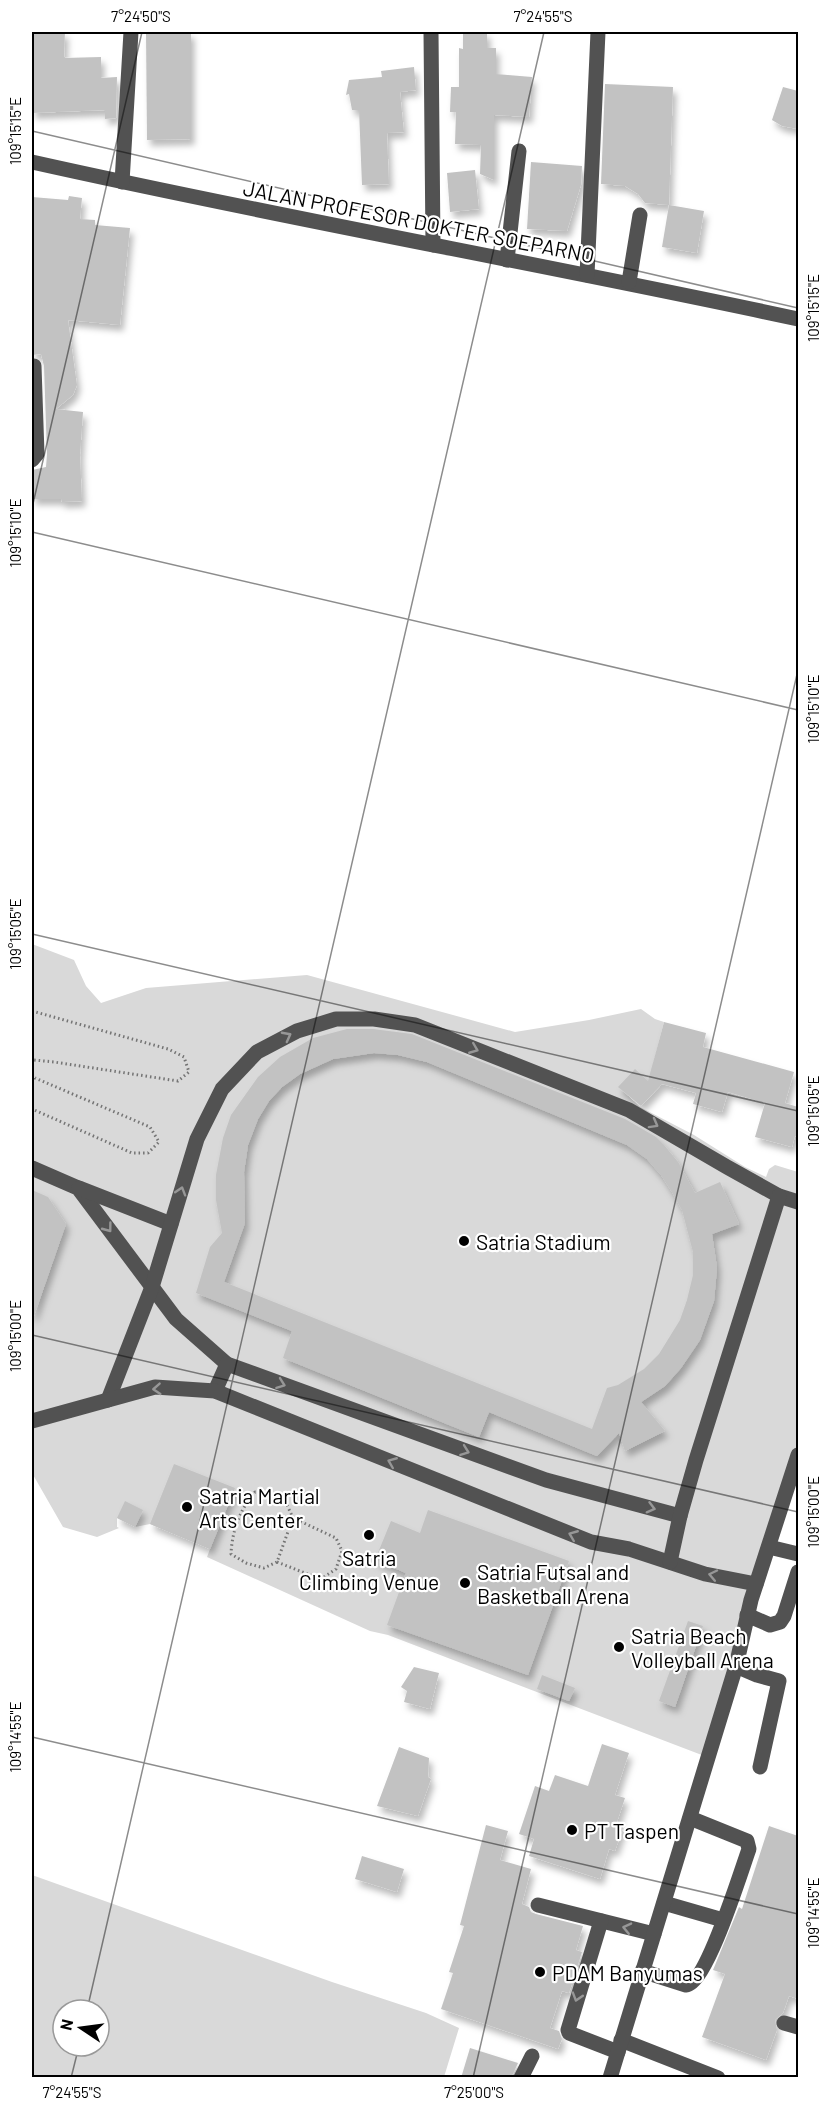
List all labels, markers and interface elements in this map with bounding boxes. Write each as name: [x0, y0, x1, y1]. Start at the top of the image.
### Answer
text: 7°24'50"S: [111, 7, 171, 25]
text: 7°24'55"S: [514, 7, 573, 25]
text: 109°15'15"E: [6, 97, 24, 165]
street label: JALAN PROFESOR DOKTER SOEPARNO: [241, 175, 597, 267]
text: 109°15'15"E: [804, 274, 822, 342]
text: 109°15'10"E: [6, 499, 24, 567]
text: 109°15'10"E: [804, 675, 822, 743]
text: 109°15'05"E: [6, 898, 24, 970]
one-way arrow: [281, 1032, 292, 1043]
one-way arrow: [468, 1042, 479, 1054]
text: 109°15'05"E: [804, 1075, 822, 1147]
one-way arrow: [648, 1117, 658, 1128]
one-way arrow: [174, 1186, 186, 1197]
one-way arrow: [100, 1221, 111, 1232]
place label: Satria Stadium: [476, 1229, 611, 1254]
marker: Satria Stadium: [457, 1234, 471, 1248]
text: 109°15'00"E: [6, 1300, 24, 1372]
one-way arrow: [276, 1377, 286, 1390]
one-way arrow: [152, 1382, 161, 1395]
one-way arrow: [459, 1443, 470, 1456]
one-way arrow: [388, 1456, 398, 1469]
text: 109°15'00"E: [804, 1476, 822, 1548]
place label: Satria Martial Arts Center: [199, 1483, 320, 1532]
marker: Satria Martial Arts Center: [180, 1500, 194, 1514]
one-way arrow: [645, 1501, 656, 1513]
marker: Satria Climbing Venue: [362, 1528, 376, 1542]
one-way arrow: [568, 1530, 579, 1542]
place label: Satria Climbing Venue: [299, 1545, 439, 1594]
place label: Satria Futsal and Basketball Arena: [477, 1559, 629, 1608]
one-way arrow: [708, 1570, 718, 1583]
marker: Satria Futsal and Basketball Arena: [458, 1576, 472, 1590]
place label: Satria Beach Volleyball Arena: [631, 1623, 774, 1672]
marker: Satria Beach Volleyball Arena: [612, 1640, 626, 1654]
text: 109°14'55"E: [6, 1702, 24, 1772]
place label: PT Taspen: [584, 1818, 679, 1843]
marker: PT Taspen: [565, 1823, 579, 1837]
text: 109°14'55"E: [804, 1878, 822, 1948]
one-way arrow: [623, 1922, 633, 1935]
place label: PDAM Banyumas: [552, 1960, 703, 1985]
marker: PDAM Banyumas: [533, 1965, 547, 1979]
one-way arrow: [572, 1991, 584, 2002]
north arrow: [51, 1998, 111, 2058]
text: N: [55, 2017, 76, 2032]
text: 7°24'55"S: [43, 2083, 102, 2101]
text: 7°25'00"S: [444, 2083, 504, 2101]

